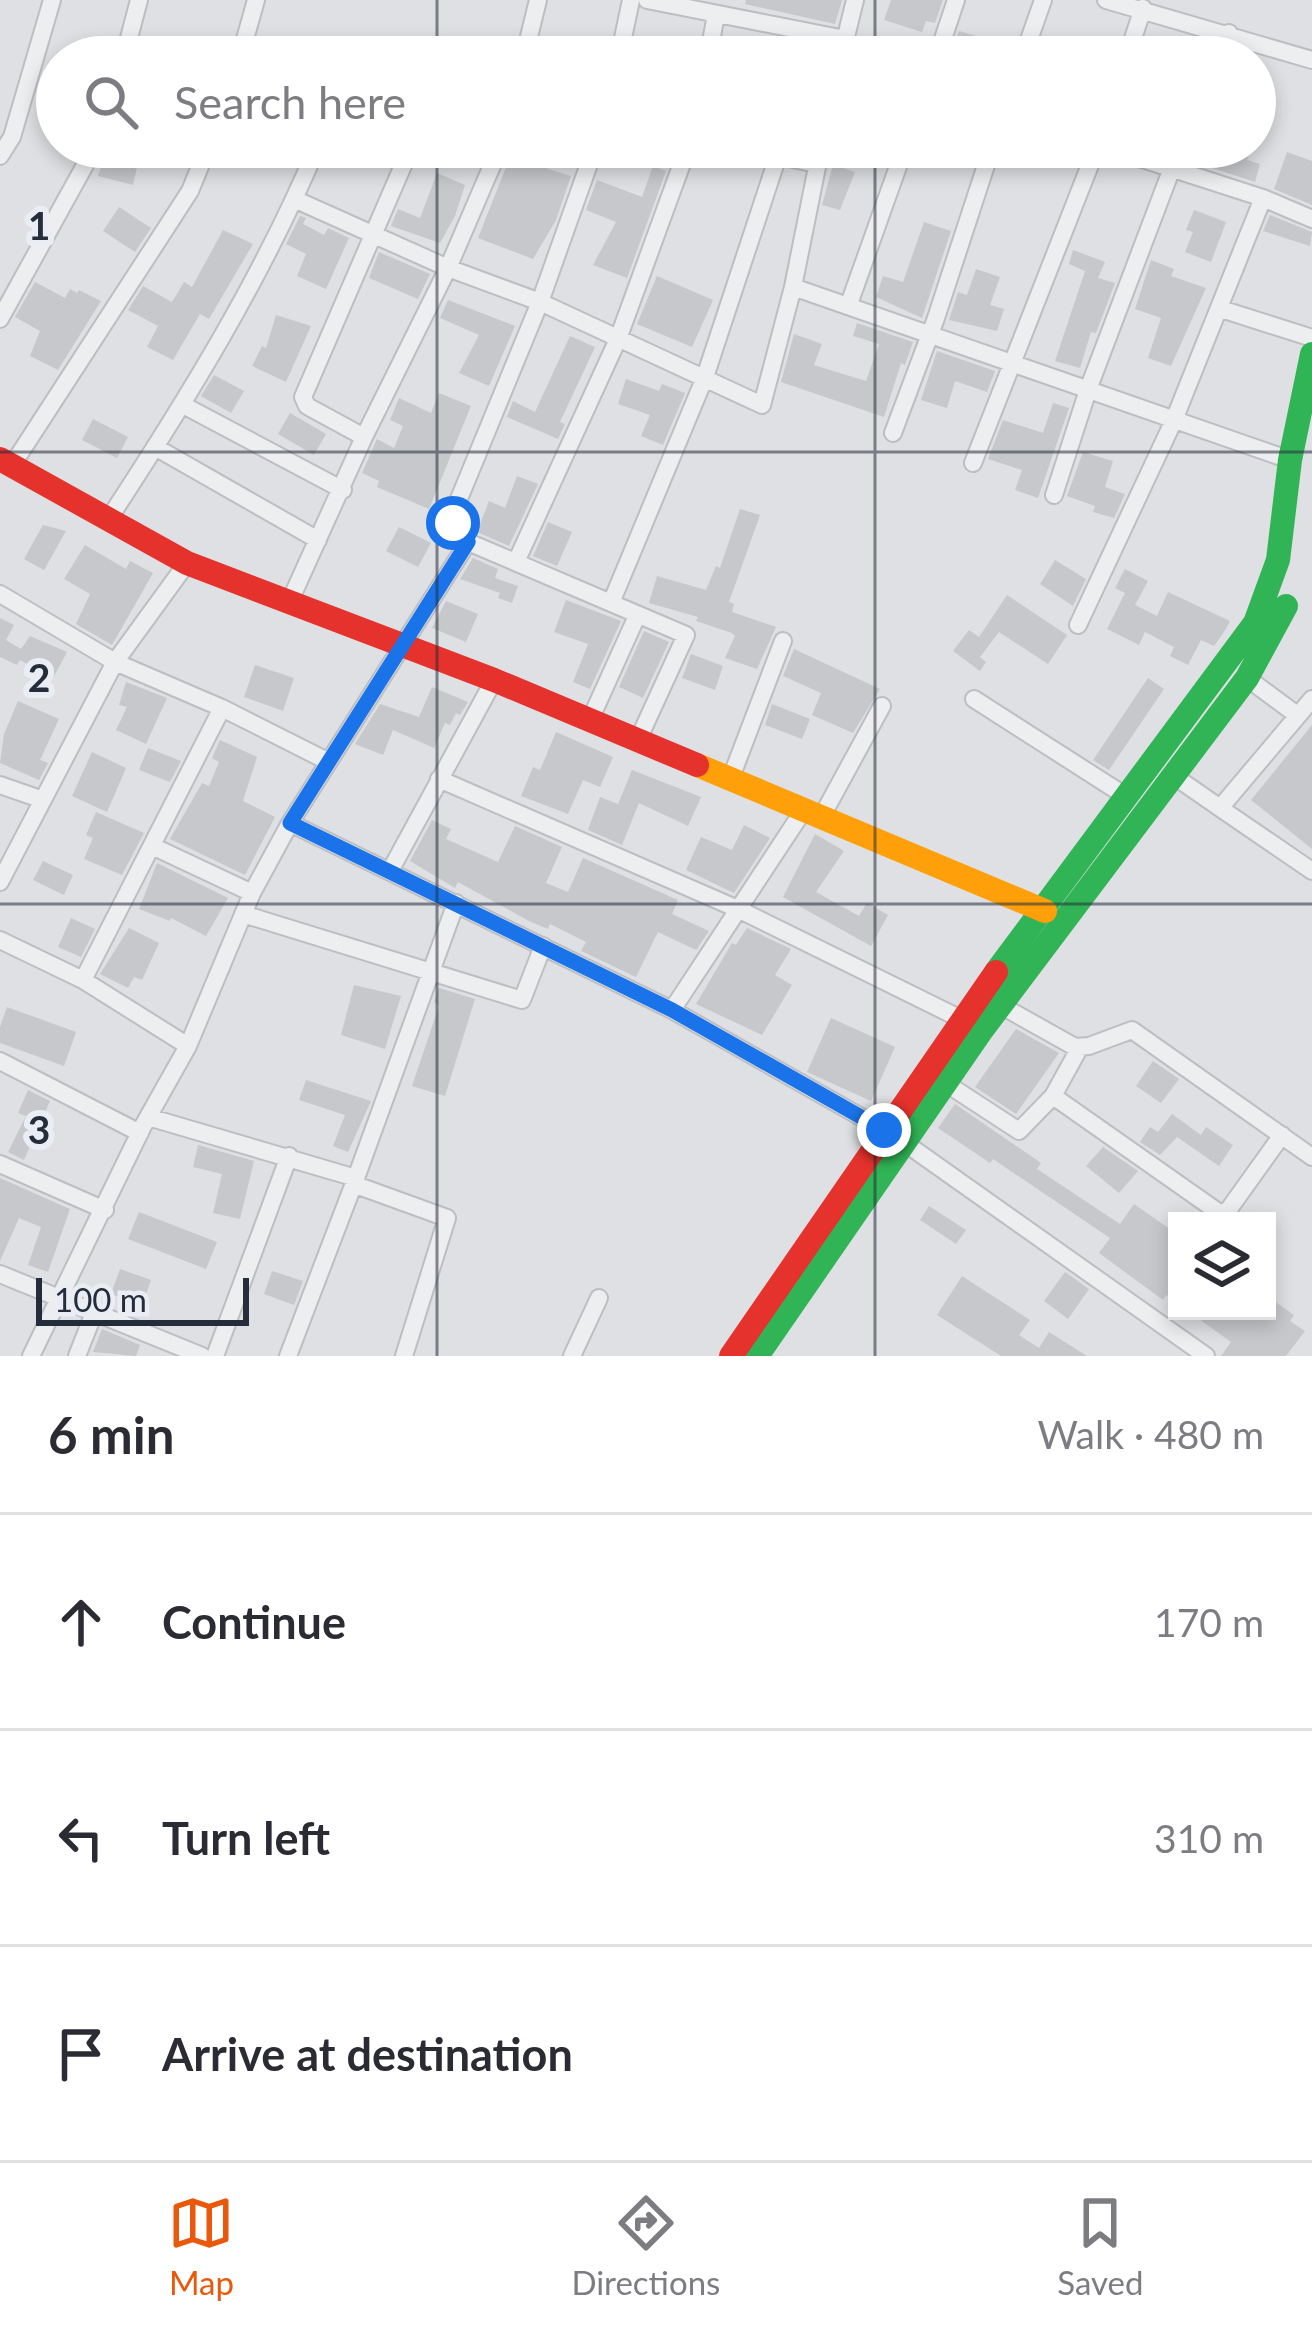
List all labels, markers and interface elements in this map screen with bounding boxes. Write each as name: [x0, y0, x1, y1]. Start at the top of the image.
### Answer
search box: [36, 36, 1276, 168]
icon: search: [78, 69, 144, 135]
text: Search here: [174, 75, 406, 129]
text: 1: [28, 202, 50, 248]
route start: [426, 496, 480, 550]
text: 2: [28, 654, 50, 700]
route end: [857, 1103, 911, 1157]
text: 3: [28, 1106, 50, 1152]
map controls: [1168, 1212, 1276, 1320]
button: layers: [1168, 1212, 1276, 1320]
scale bar: [36, 1272, 249, 1325]
text: 100 m: [54, 1279, 147, 1319]
text: 6 min: [48, 1404, 174, 1465]
text: Walk · 480 m: [1037, 1411, 1264, 1457]
icon: ahead: [48, 1589, 114, 1655]
text: Continue: [162, 1595, 346, 1649]
text: 170 m: [1154, 1599, 1264, 1645]
icon: left: [48, 1805, 114, 1871]
text: Turn left: [162, 1811, 330, 1865]
text: 310 m: [1154, 1815, 1264, 1861]
icon: arrive: [48, 2021, 114, 2087]
text: Arrive at destination: [162, 2027, 573, 2081]
tab: Map: [168, 2190, 234, 2302]
tab: Directions: [571, 2190, 720, 2302]
tab: Saved: [1057, 2190, 1144, 2302]

